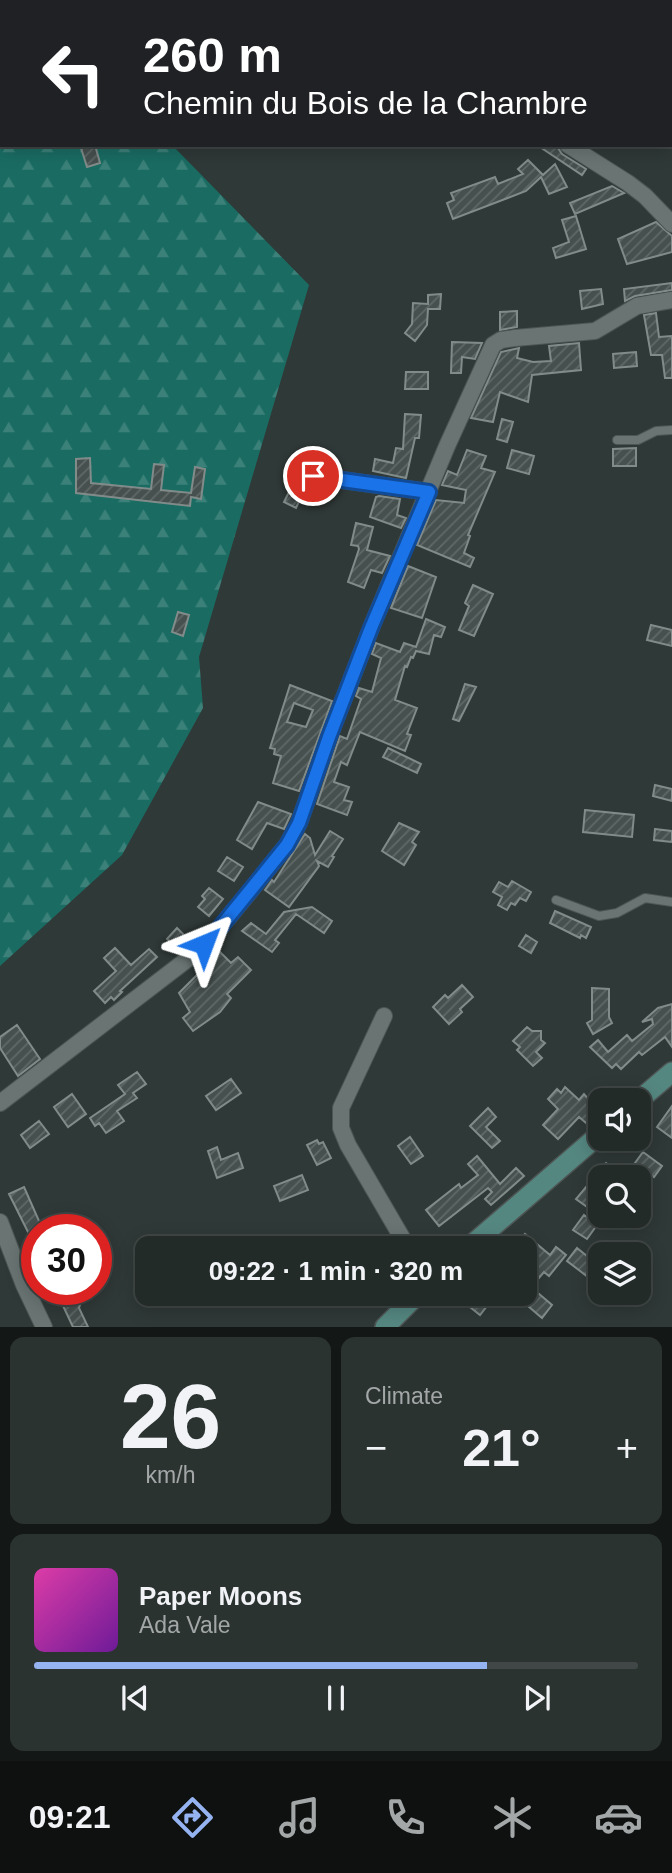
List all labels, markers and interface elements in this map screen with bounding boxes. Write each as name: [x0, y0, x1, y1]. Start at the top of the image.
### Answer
icon: left: [28, 28, 119, 119]
text: 260 m: [143, 28, 282, 82]
text: Chemin du Bois de la Chambre: [143, 85, 588, 121]
pin: [283, 446, 343, 506]
icon: arrive: [294, 457, 332, 495]
position arrow: [167, 907, 241, 981]
map controls: [588, 1088, 651, 1305]
button: sound: [588, 1088, 651, 1151]
button: search: [588, 1165, 651, 1228]
speed limit sign: 30: [21, 1214, 112, 1305]
button: layers: [588, 1242, 651, 1305]
text: 09:22 · 1 min · 320 m: [209, 1256, 463, 1286]
text: 26: [120, 1366, 221, 1467]
text: Climate: [365, 1383, 443, 1409]
text: 21°: [462, 1419, 541, 1477]
text: −: [365, 1427, 387, 1469]
text: +: [616, 1427, 638, 1469]
text: km/h: [146, 1462, 195, 1488]
text: Paper Moons: [139, 1581, 302, 1611]
text: Ada Vale: [139, 1612, 231, 1638]
icon: previous: [116, 1679, 154, 1717]
icon: pause: [317, 1679, 355, 1717]
icon: next: [518, 1679, 556, 1717]
icon: directions: [168, 1793, 217, 1842]
icon: music: [275, 1793, 324, 1842]
icon: phone: [381, 1793, 430, 1842]
icon: climate: [488, 1793, 537, 1842]
icon: car: [594, 1793, 643, 1842]
text: 09:21: [29, 1799, 111, 1835]

